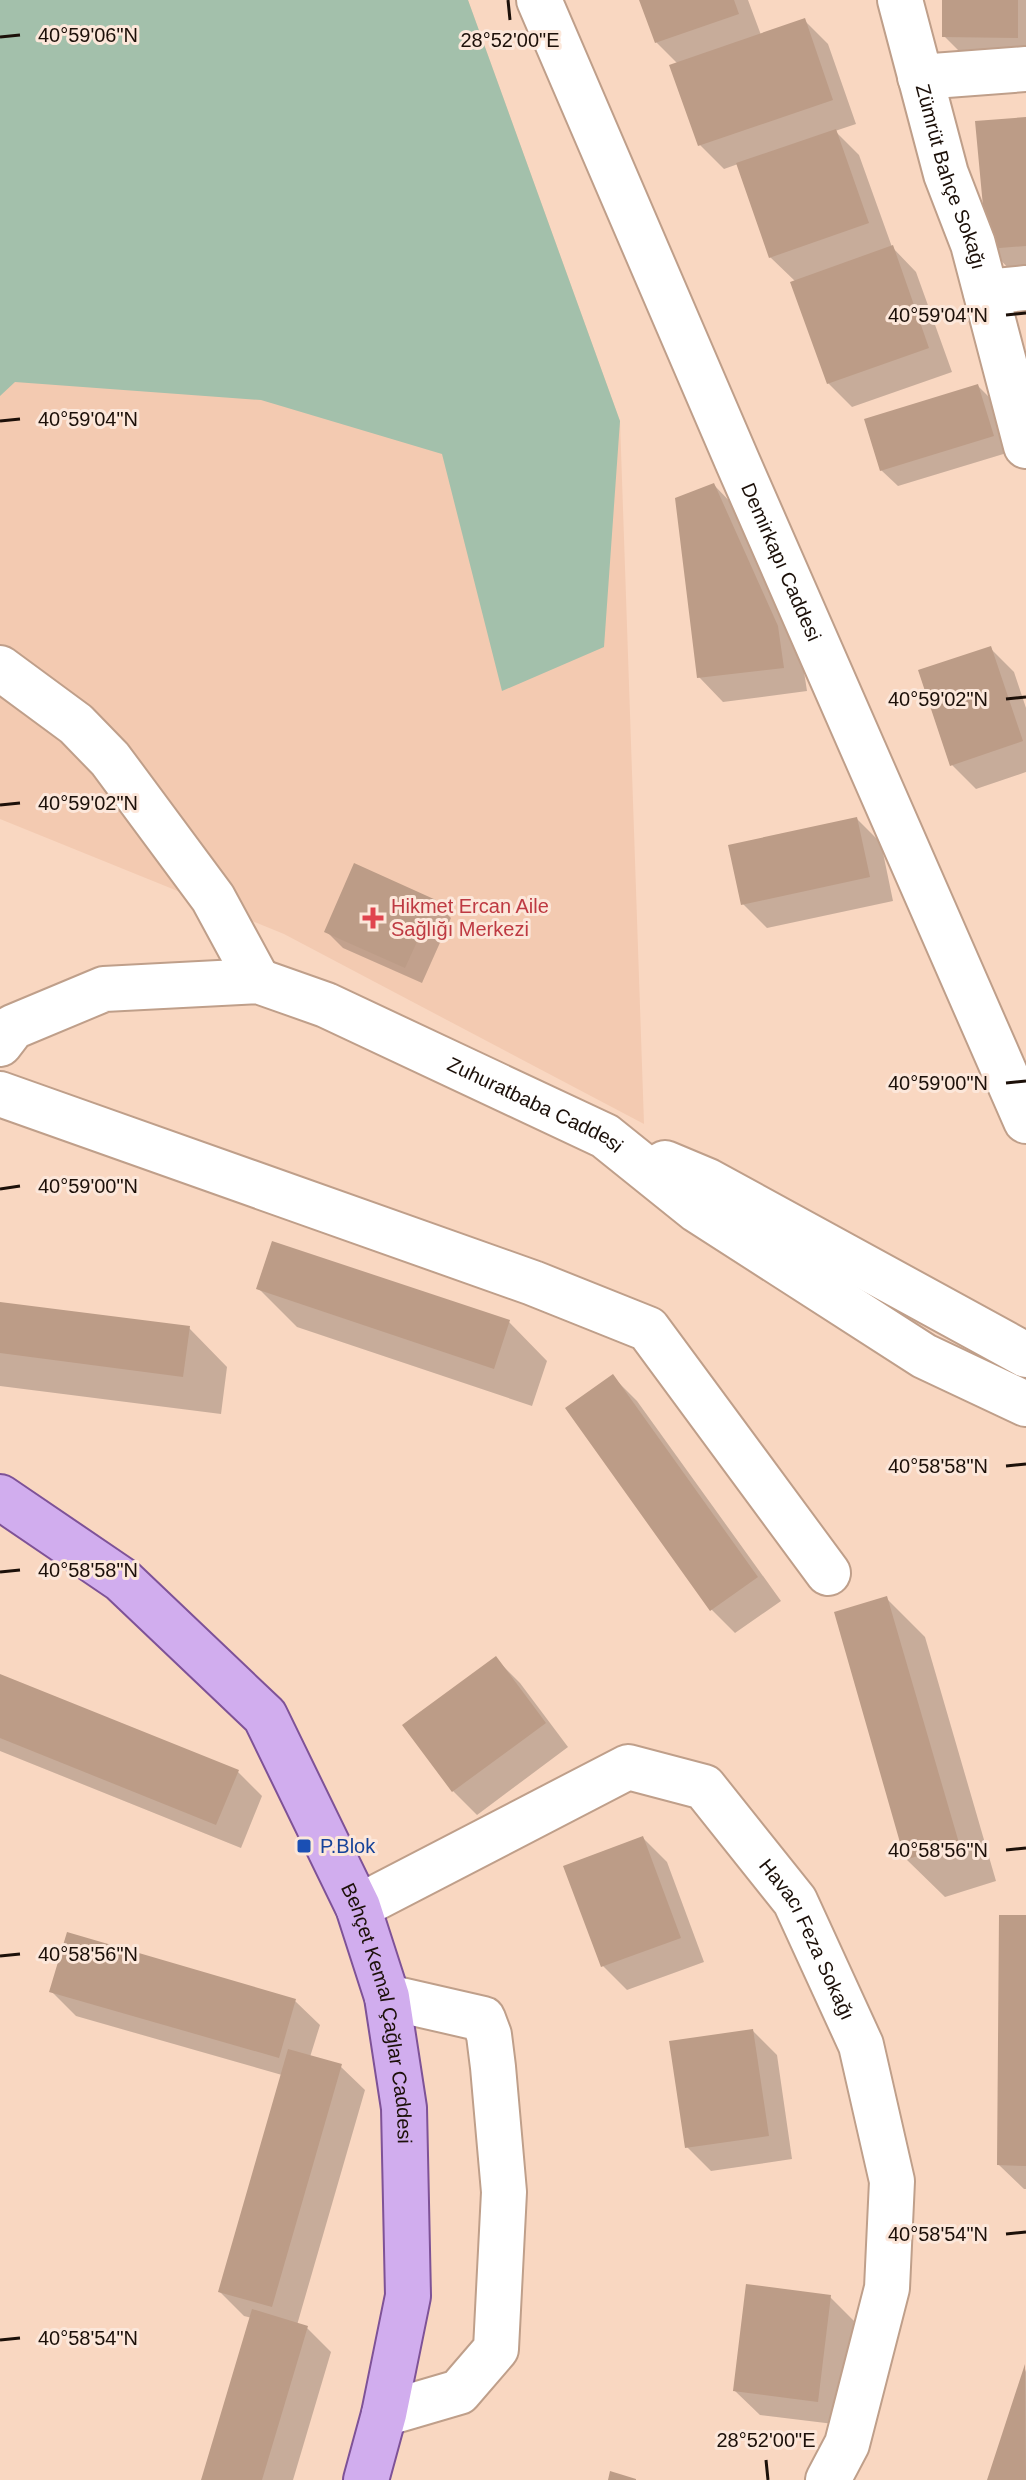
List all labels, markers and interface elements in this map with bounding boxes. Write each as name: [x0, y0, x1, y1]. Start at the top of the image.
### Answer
text: 40°59'06"N: [38, 24, 138, 46]
text: 28°52'00"E: [461, 29, 560, 51]
street label: Zümrüt Bahçe Sokağı: [912, 82, 990, 272]
text: 40°59'04"N: [888, 304, 988, 326]
text: 40°59'04"N: [38, 408, 138, 430]
street label: Demirkapı Caddesi: [737, 480, 826, 644]
text: 40°59'02"N: [888, 688, 988, 710]
text: 40°59'02"N: [38, 792, 138, 814]
place label: Hikmet Ercan Aile Sağlığı Merkezi: [391, 895, 549, 940]
marker: Hikmet Ercan Aile Sağlığı Merkezi: [362, 907, 384, 929]
street label: Zuhuratbaba Caddesi: [444, 1053, 627, 1157]
text: 40°59'00"N: [888, 1072, 988, 1094]
text: 40°59'00"N: [38, 1175, 138, 1197]
text: 40°58'58"N: [888, 1455, 988, 1477]
text: 40°58'58"N: [38, 1559, 138, 1581]
place label: P.Blok: [320, 1835, 376, 1857]
marker: P.Blok: [295, 1837, 313, 1855]
text: 40°58'56"N: [888, 1839, 988, 1861]
street label: Havacı Feza Sokağı: [755, 1855, 859, 2023]
street label: Behçet Kemal Çağlar Caddesi: [337, 1879, 416, 2144]
text: 40°58'56"N: [38, 1943, 138, 1965]
text: 40°58'54"N: [888, 2223, 988, 2245]
text: 40°58'54"N: [38, 2327, 138, 2349]
text: 28°52'00"E: [717, 2429, 816, 2451]

